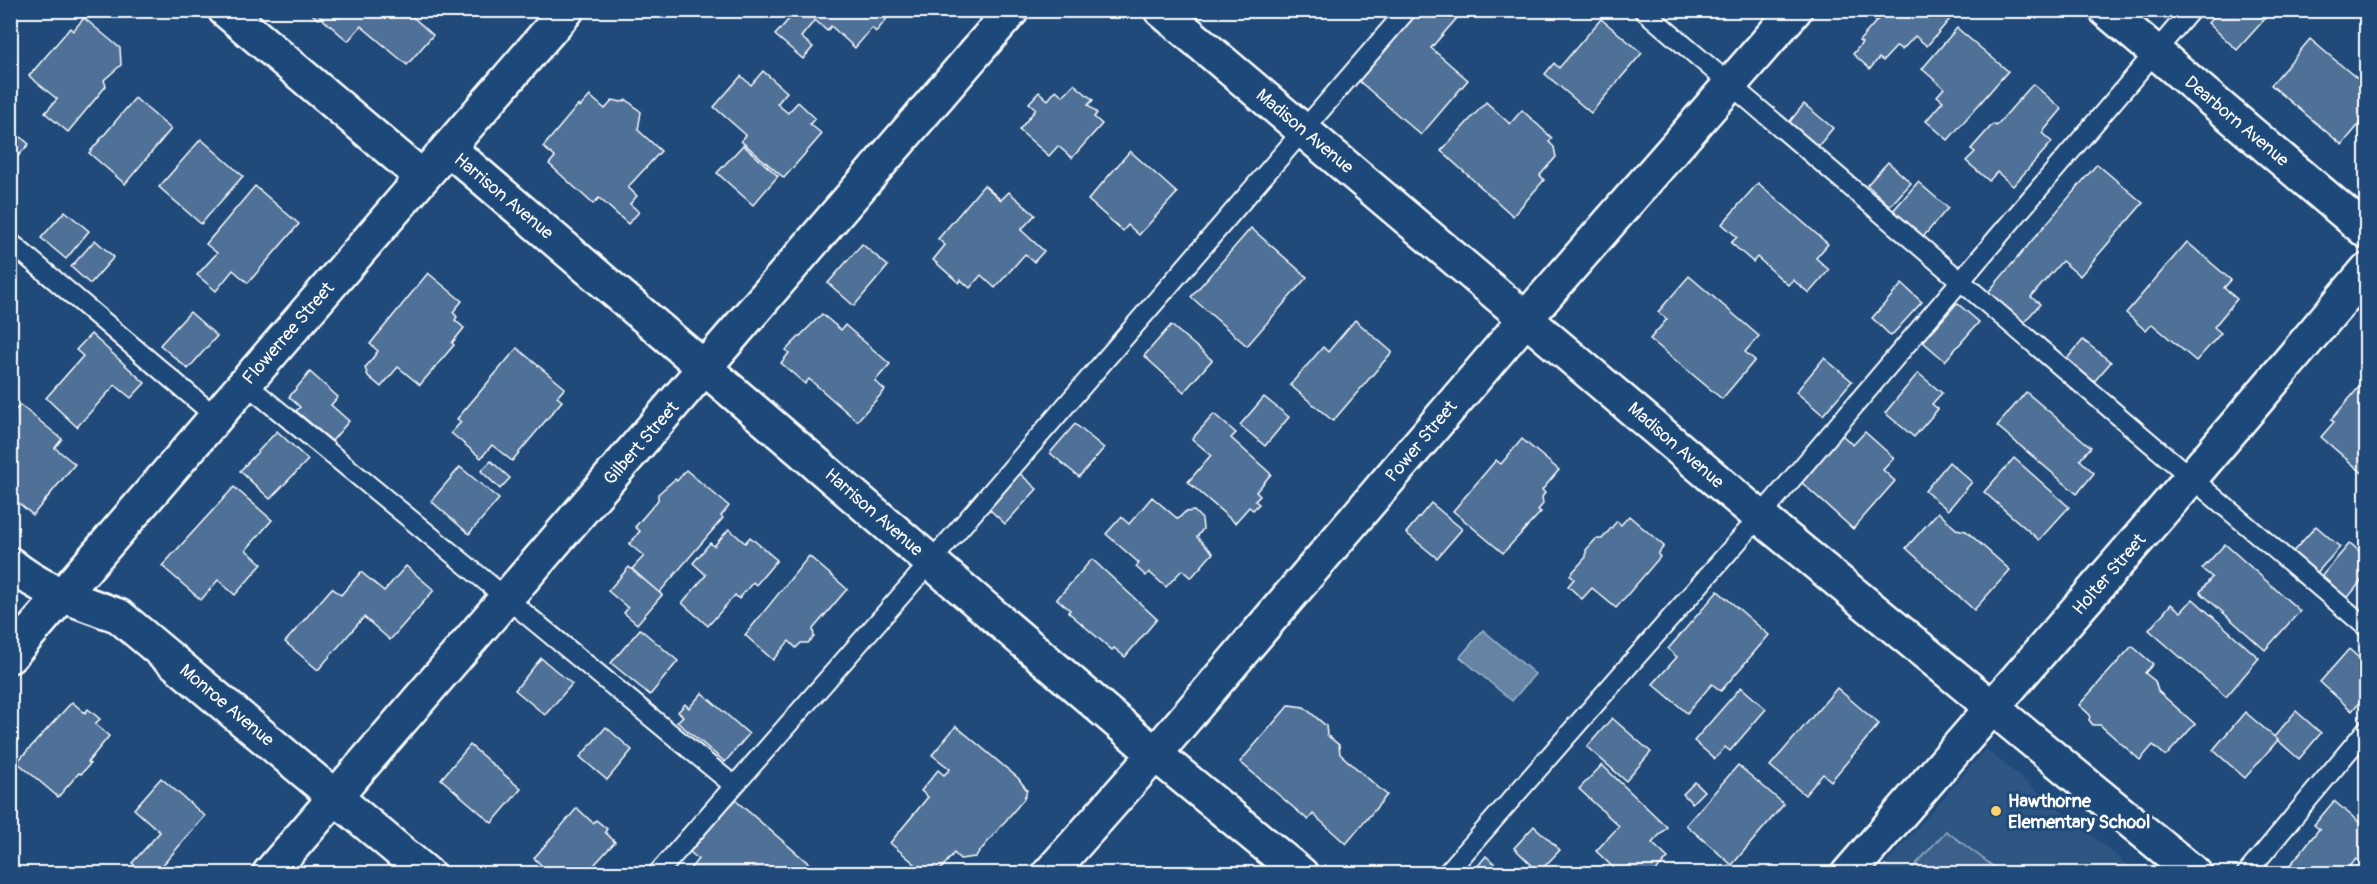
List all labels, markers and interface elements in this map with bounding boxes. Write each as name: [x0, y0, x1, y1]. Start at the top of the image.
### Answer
street label: Dearborn Avenue: [2180, 71, 2294, 172]
street label: Madison Avenue: [1251, 84, 1358, 179]
street label: Harrison Avenue: [449, 148, 558, 245]
street label: Flowerree Street: [238, 277, 340, 389]
street label: Power Street: [1381, 395, 1463, 487]
street label: Gilbert Street: [599, 396, 685, 490]
street label: Madison Avenue: [1623, 397, 1729, 494]
street label: Harrison Avenue: [820, 463, 928, 561]
street label: Holter Street: [2068, 528, 2152, 620]
street label: Monroe Avenue: [175, 659, 279, 752]
place label: Hawthorne Elementary School: [2008, 790, 2150, 834]
marker: Hawthorne Elementary School: [1989, 804, 2003, 818]

